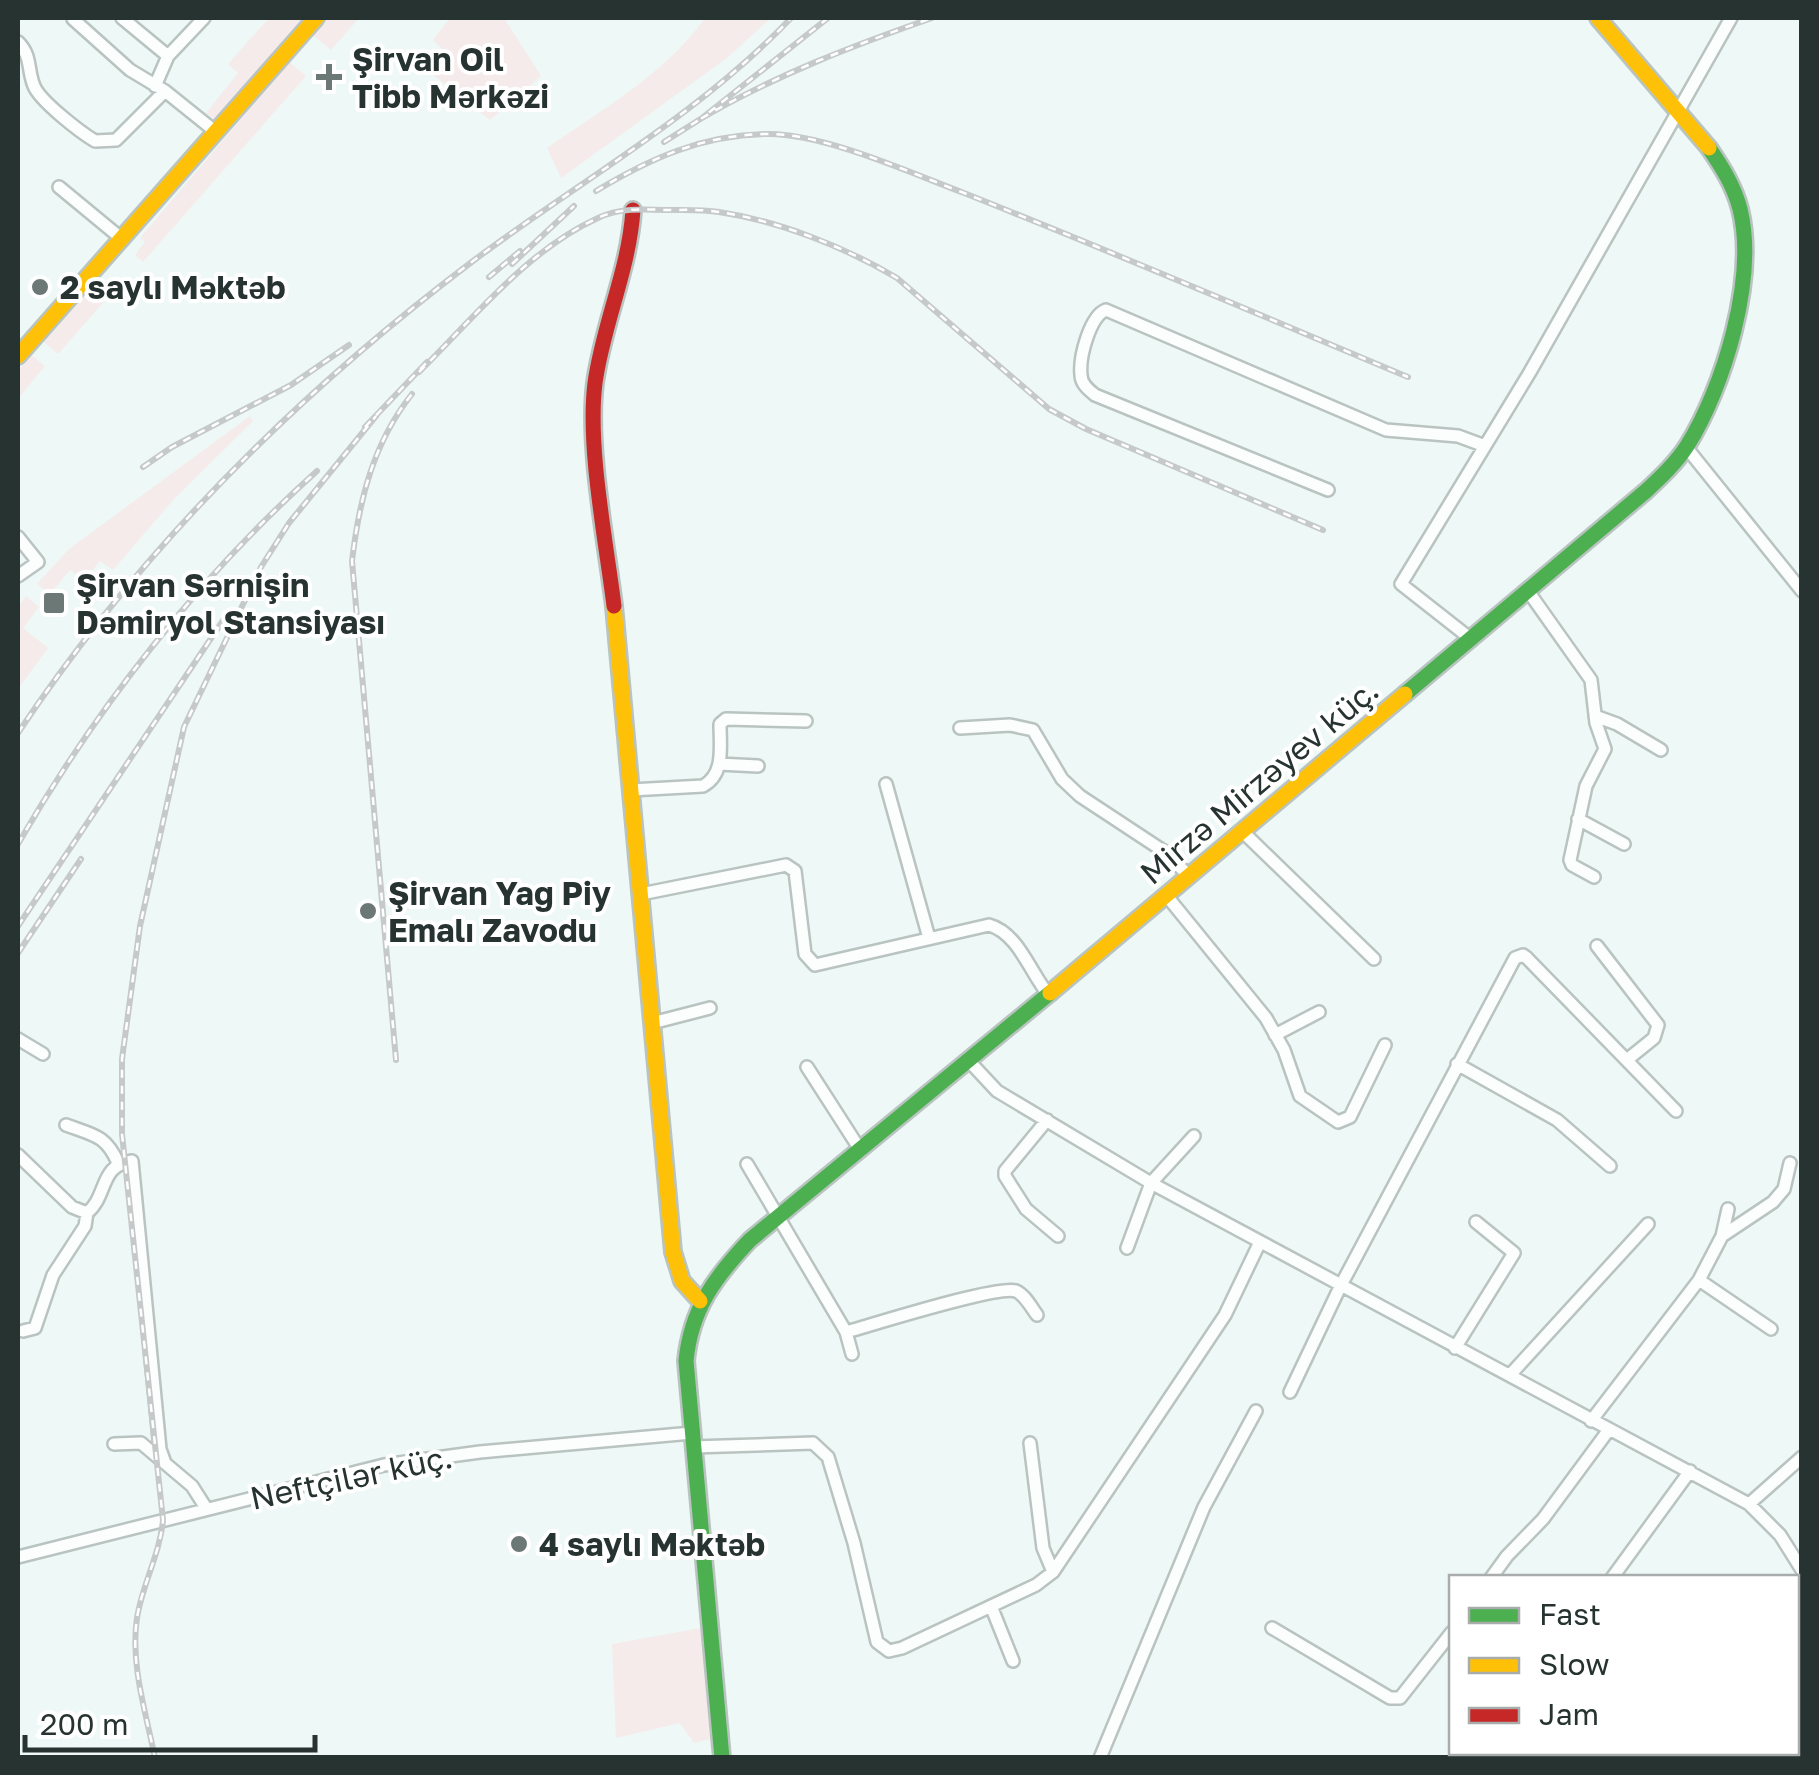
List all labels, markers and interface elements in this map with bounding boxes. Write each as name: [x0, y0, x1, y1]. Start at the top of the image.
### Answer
place label: Şirvan Oil Tibb Mərkəzi: [352, 40, 549, 115]
marker: Şirvan Oil Tibb Mərkəzi: [316, 64, 342, 90]
place label: 2 saylı Məktəb: [60, 268, 286, 306]
marker: 2 saylı Məktəb: [29, 276, 51, 298]
place label: Şirvan Sərnişin Dəmiryol Stansiyası: [76, 566, 385, 641]
marker: Şirvan Sərnişin Dəmiryol Stansiyası: [41, 590, 67, 616]
street label: Mirzə Mirzəyev küç.: [1132, 670, 1386, 892]
place label: Şirvan Yağ Piy Emalı Zavodu: [388, 874, 611, 949]
marker: Şirvan Yağ Piy Emalı Zavodu: [357, 900, 379, 922]
street label: Neftçilər küç.: [246, 1437, 456, 1517]
place label: 4 saylı Məktəb: [539, 1525, 765, 1563]
marker: 4 saylı Məktəb: [508, 1533, 530, 1555]
legend: [1449, 1575, 1799, 1755]
text: Fast: [1539, 1596, 1601, 1632]
text: Slow: [1539, 1646, 1610, 1682]
scale bar: [25, 1690, 315, 1752]
text: Jam: [1539, 1696, 1599, 1732]
text: 200 m: [40, 1706, 129, 1742]

